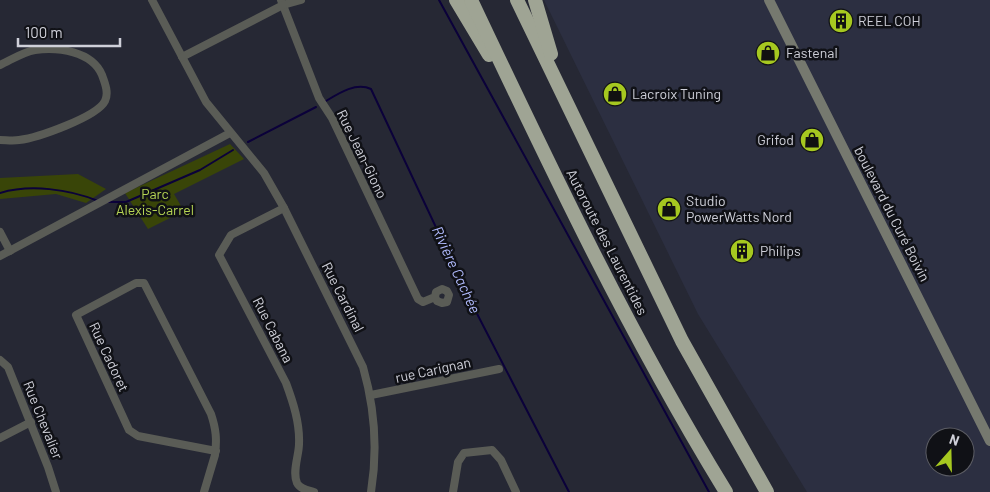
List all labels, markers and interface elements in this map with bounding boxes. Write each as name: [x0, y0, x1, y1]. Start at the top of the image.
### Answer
building icon: REEL COH: [828, 8, 854, 34]
place label: REEL COH: [858, 12, 921, 29]
scale bar: [18, 15, 120, 47]
text: 100 m: [25, 23, 63, 41]
shop icon: Fastenal: [755, 40, 781, 66]
place label: Fastenal: [786, 44, 838, 61]
shop icon: Lacroix Tuning: [602, 81, 628, 107]
place label: Lacroix Tuning: [632, 85, 721, 102]
street label: Rue Jean-Giono: [334, 107, 391, 201]
shop icon: Grifod: [799, 127, 825, 153]
place label: Grifod: [757, 131, 794, 148]
street label: boulevard du Curé Boivin: [851, 143, 934, 284]
street label: Autoroute des Laurentides: [563, 166, 652, 318]
park label: Parc Alexis-Carrel: [116, 185, 194, 218]
place label: Studio PowerWatts Nord: [686, 192, 792, 225]
shop icon: Studio PowerWatts Nord: [656, 196, 682, 222]
water label: Rivière Cachée: [429, 223, 485, 316]
building icon: Philips: [729, 238, 755, 264]
place label: Philips: [760, 242, 801, 259]
street label: Rue Cardinal: [319, 259, 368, 335]
street label: Rue Cabana: [250, 294, 297, 365]
street label: Rue Cadoret: [86, 319, 133, 394]
street label: rue Carignan: [394, 353, 472, 386]
street label: Rue Chevalier: [20, 378, 67, 461]
north arrow: [925, 427, 975, 477]
text: N: [947, 430, 962, 449]

